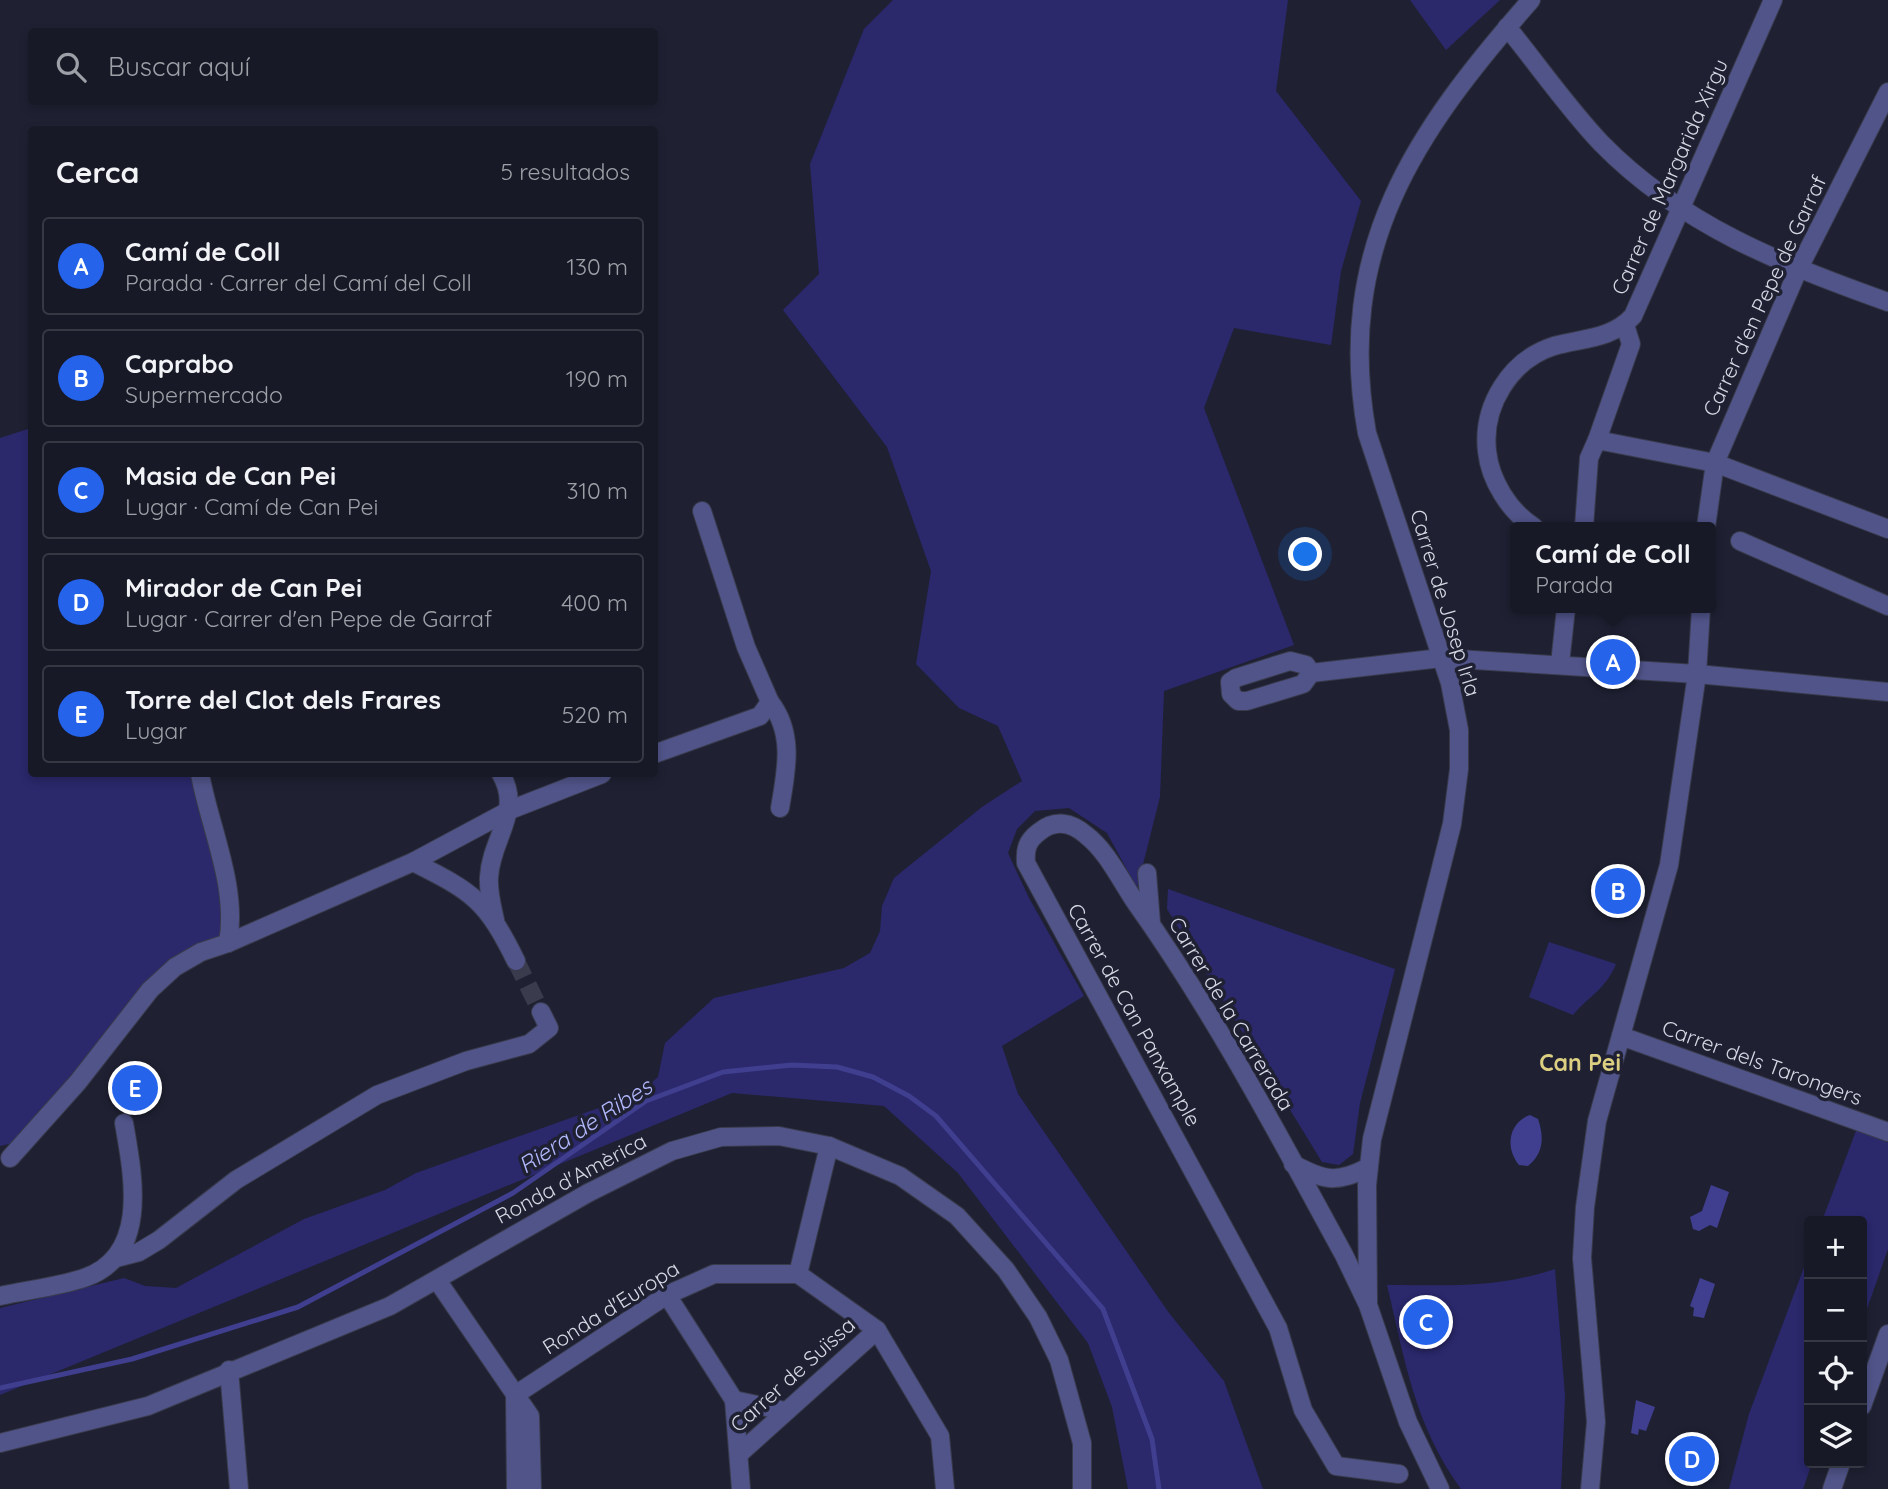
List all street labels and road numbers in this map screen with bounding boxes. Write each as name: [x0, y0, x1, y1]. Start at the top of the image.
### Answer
street label: Carrer de Margarida Xirgu: [1605, 55, 1733, 299]
street label: Carrer d'en Pepe de Garraf: [1697, 171, 1832, 420]
street label: Carrer de Josep Irla: [1405, 506, 1487, 699]
street label: Carrer de Can Panxample: [1063, 898, 1207, 1131]
street label: Carrer de la Carrerada: [1164, 912, 1300, 1115]
street label: Carrer dels Tarongers: [1659, 1014, 1866, 1110]
street label: Ronda d'Amèrica: [490, 1127, 651, 1229]
street label: Ronda d'Europa: [537, 1255, 684, 1360]
street label: Carrer de Suïssa: [725, 1311, 860, 1437]

